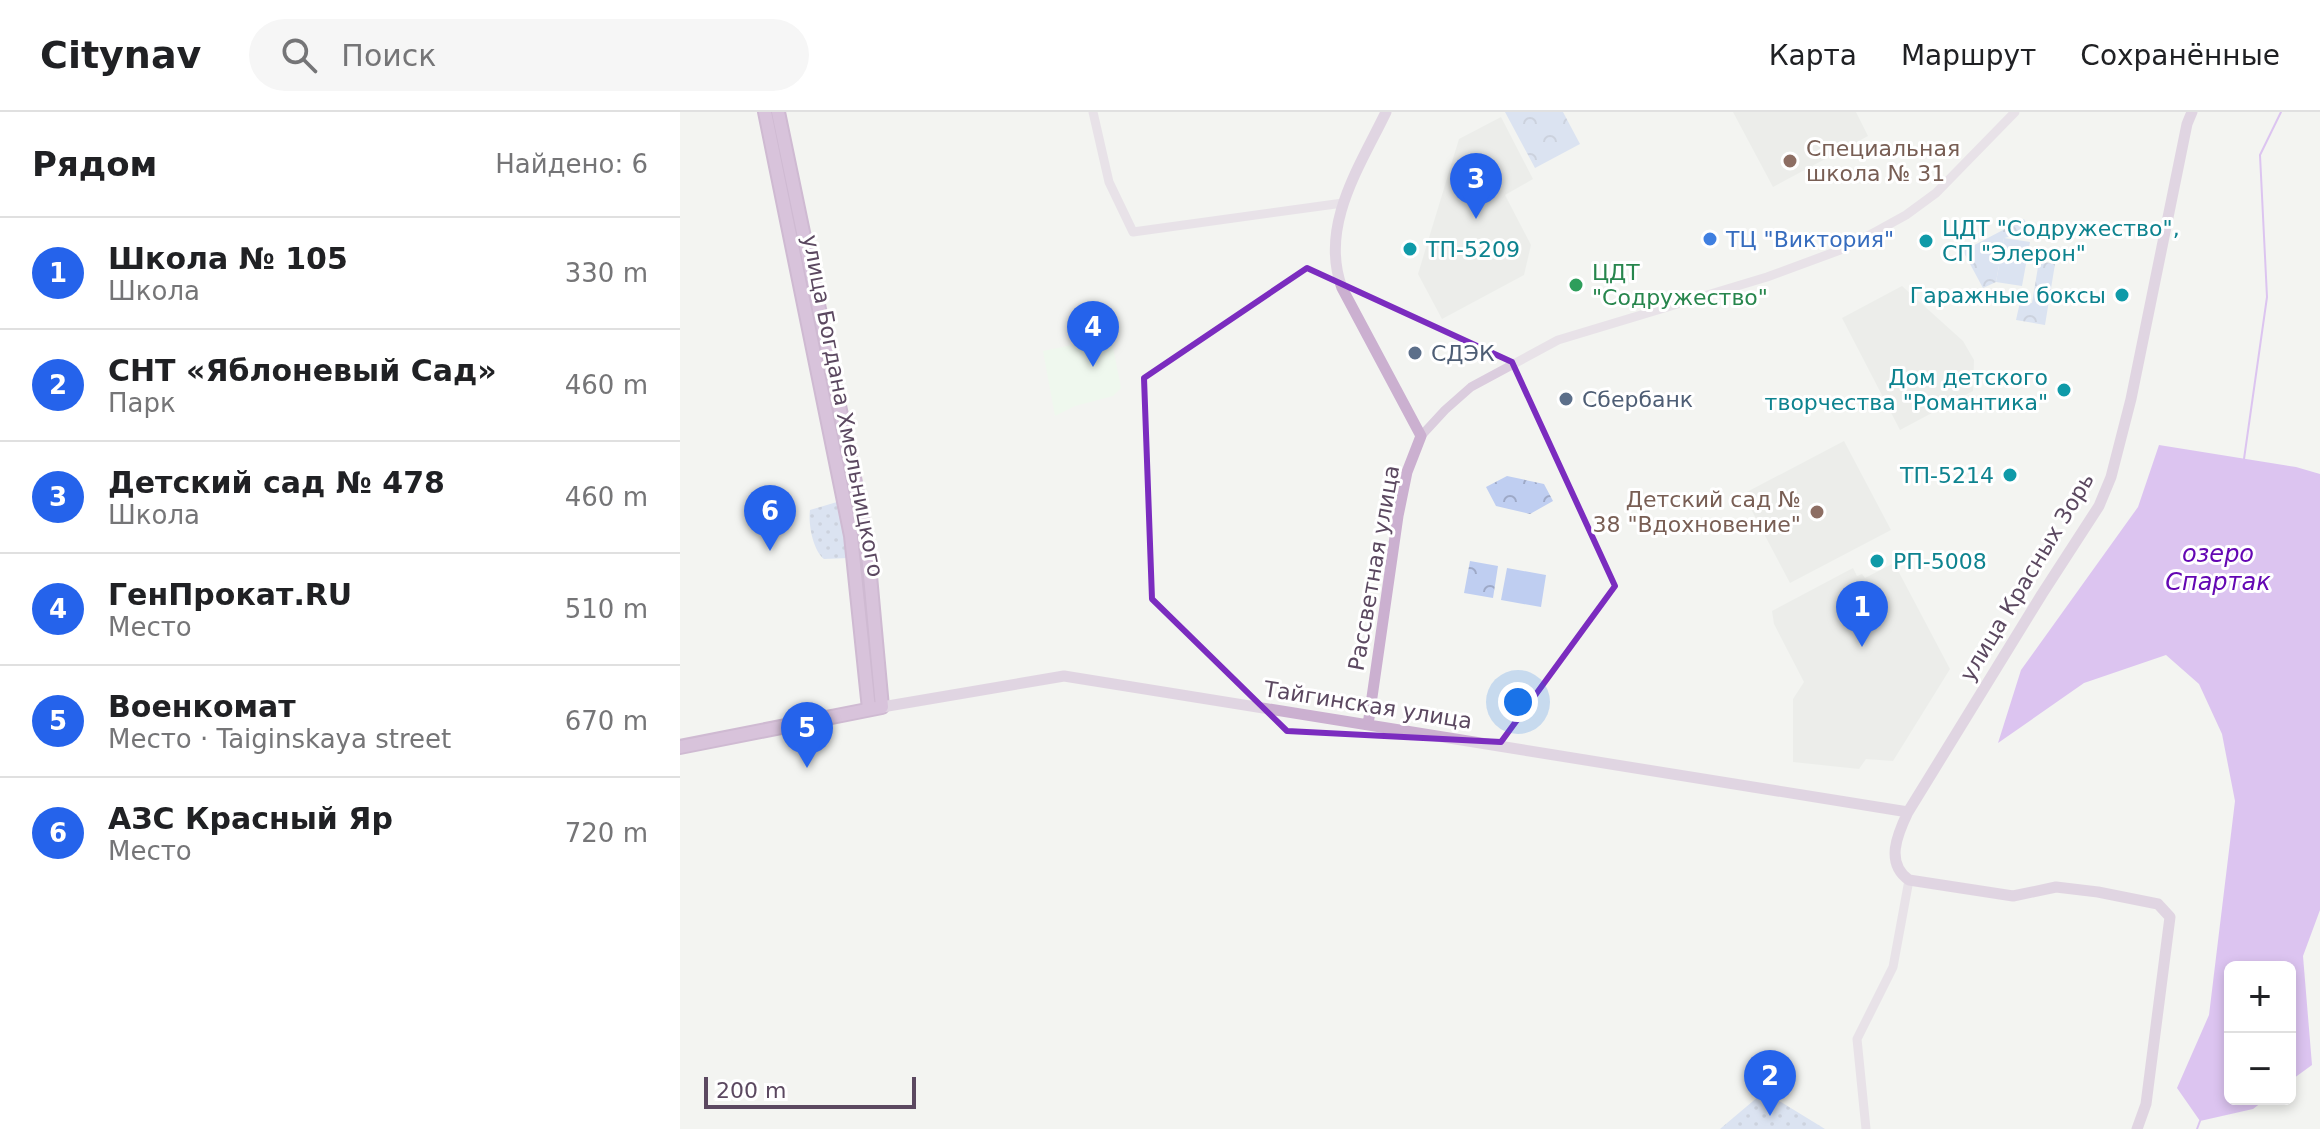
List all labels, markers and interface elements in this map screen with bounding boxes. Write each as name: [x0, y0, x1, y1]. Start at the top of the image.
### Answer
search box: [249, 19, 809, 91]
text: Citynav: [40, 33, 201, 77]
icon: search: [277, 33, 321, 77]
text: Поиск: [341, 38, 436, 73]
text: Карта: [1769, 39, 1857, 72]
text: Маршрут: [1901, 39, 2036, 72]
text: Сохранённые: [2080, 39, 2280, 72]
place label: Специальная школа № 31: [1806, 136, 1960, 186]
text: Рядом: [32, 144, 157, 184]
text: Найдено: 6: [495, 149, 648, 179]
marker: Специальная школа № 31: [1781, 152, 1799, 170]
pin: 3: [1450, 153, 1502, 219]
place label: ЦДТ "Содружество", СП "Элерон": [1942, 216, 2180, 266]
place label: ТЦ "Виктория": [1725, 227, 1894, 252]
marker: ТЦ "Виктория": [1701, 230, 1719, 248]
marker: ЦДТ "Содружество", СП "Элерон": [1917, 232, 1935, 250]
street label: улица Богдана Хмельницкого: [798, 233, 888, 579]
place label: ТП-5209: [1425, 237, 1520, 262]
marker: ТП-5209: [1401, 240, 1419, 258]
text: Школа № 105: [108, 241, 348, 276]
text: 1: [49, 258, 67, 288]
text: 330 m: [565, 258, 648, 288]
place label: ЦДТ "Содружество": [1592, 260, 1768, 310]
text: Школа: [108, 276, 200, 306]
marker: ЦДТ "Содружество": [1567, 276, 1585, 294]
place label: Гаражные боксы: [1910, 283, 2106, 308]
marker: Гаражные боксы: [2113, 286, 2131, 304]
pin: 4: [1067, 301, 1119, 367]
place label: СДЭК: [1431, 341, 1495, 366]
marker: СДЭК: [1406, 344, 1424, 362]
text: СНТ «Яблоневый Сад»: [108, 353, 497, 388]
place label: Дом детского творчества "Романтика": [1765, 365, 2048, 415]
text: 2: [49, 370, 67, 400]
text: 460 m: [565, 370, 648, 400]
marker: Дом детского творчества "Романтика": [2055, 381, 2073, 399]
place label: Сбербанк: [1582, 387, 1693, 412]
text: Парк: [108, 388, 176, 418]
marker: Сбербанк: [1557, 390, 1575, 408]
street label: Рассветная улица: [1344, 463, 1404, 673]
place label: ТП-5214: [1899, 463, 1994, 488]
text: Детский сад № 478: [108, 465, 445, 500]
marker: ТП-5214: [2001, 466, 2019, 484]
street label: улица Красных Зорь: [1955, 468, 2099, 686]
text: 3: [49, 482, 67, 512]
text: 460 m: [565, 482, 648, 512]
pin: 6: [744, 485, 796, 551]
place label: Детский сад № 38 "Вдохновение": [1592, 487, 1801, 537]
text: Школа: [108, 500, 200, 530]
marker: Детский сад № 38 "Вдохновение": [1808, 503, 1826, 521]
water label: озеро Спартак: [2165, 540, 2271, 596]
place label: РП-5008: [1893, 549, 1987, 574]
marker: РП-5008: [1868, 552, 1886, 570]
text: ГенПрокат.RU: [108, 577, 352, 612]
pin: 1: [1836, 581, 1888, 647]
text: 4: [49, 594, 67, 624]
text: 510 m: [565, 594, 648, 624]
text: Место: [108, 612, 192, 642]
street label: Тайгинская улица: [1261, 676, 1474, 734]
your location: [1498, 682, 1538, 722]
text: Военкомат: [108, 689, 296, 724]
pin: 5: [781, 702, 833, 768]
text: 5: [49, 706, 67, 736]
text: 670 m: [565, 706, 648, 736]
text: Место · Taiginskaya street: [108, 724, 451, 754]
text: АЗС Красный Яр: [108, 801, 393, 836]
text: 6: [49, 818, 67, 848]
text: 720 m: [565, 818, 648, 848]
text: Место: [108, 836, 192, 866]
map controls: [2224, 961, 2296, 1105]
button: +: [2224, 961, 2296, 1033]
button: −: [2224, 1033, 2296, 1105]
pin: 2: [1744, 1050, 1796, 1116]
scale bar: [704, 1073, 916, 1109]
text: 200 m: [716, 1078, 786, 1103]

